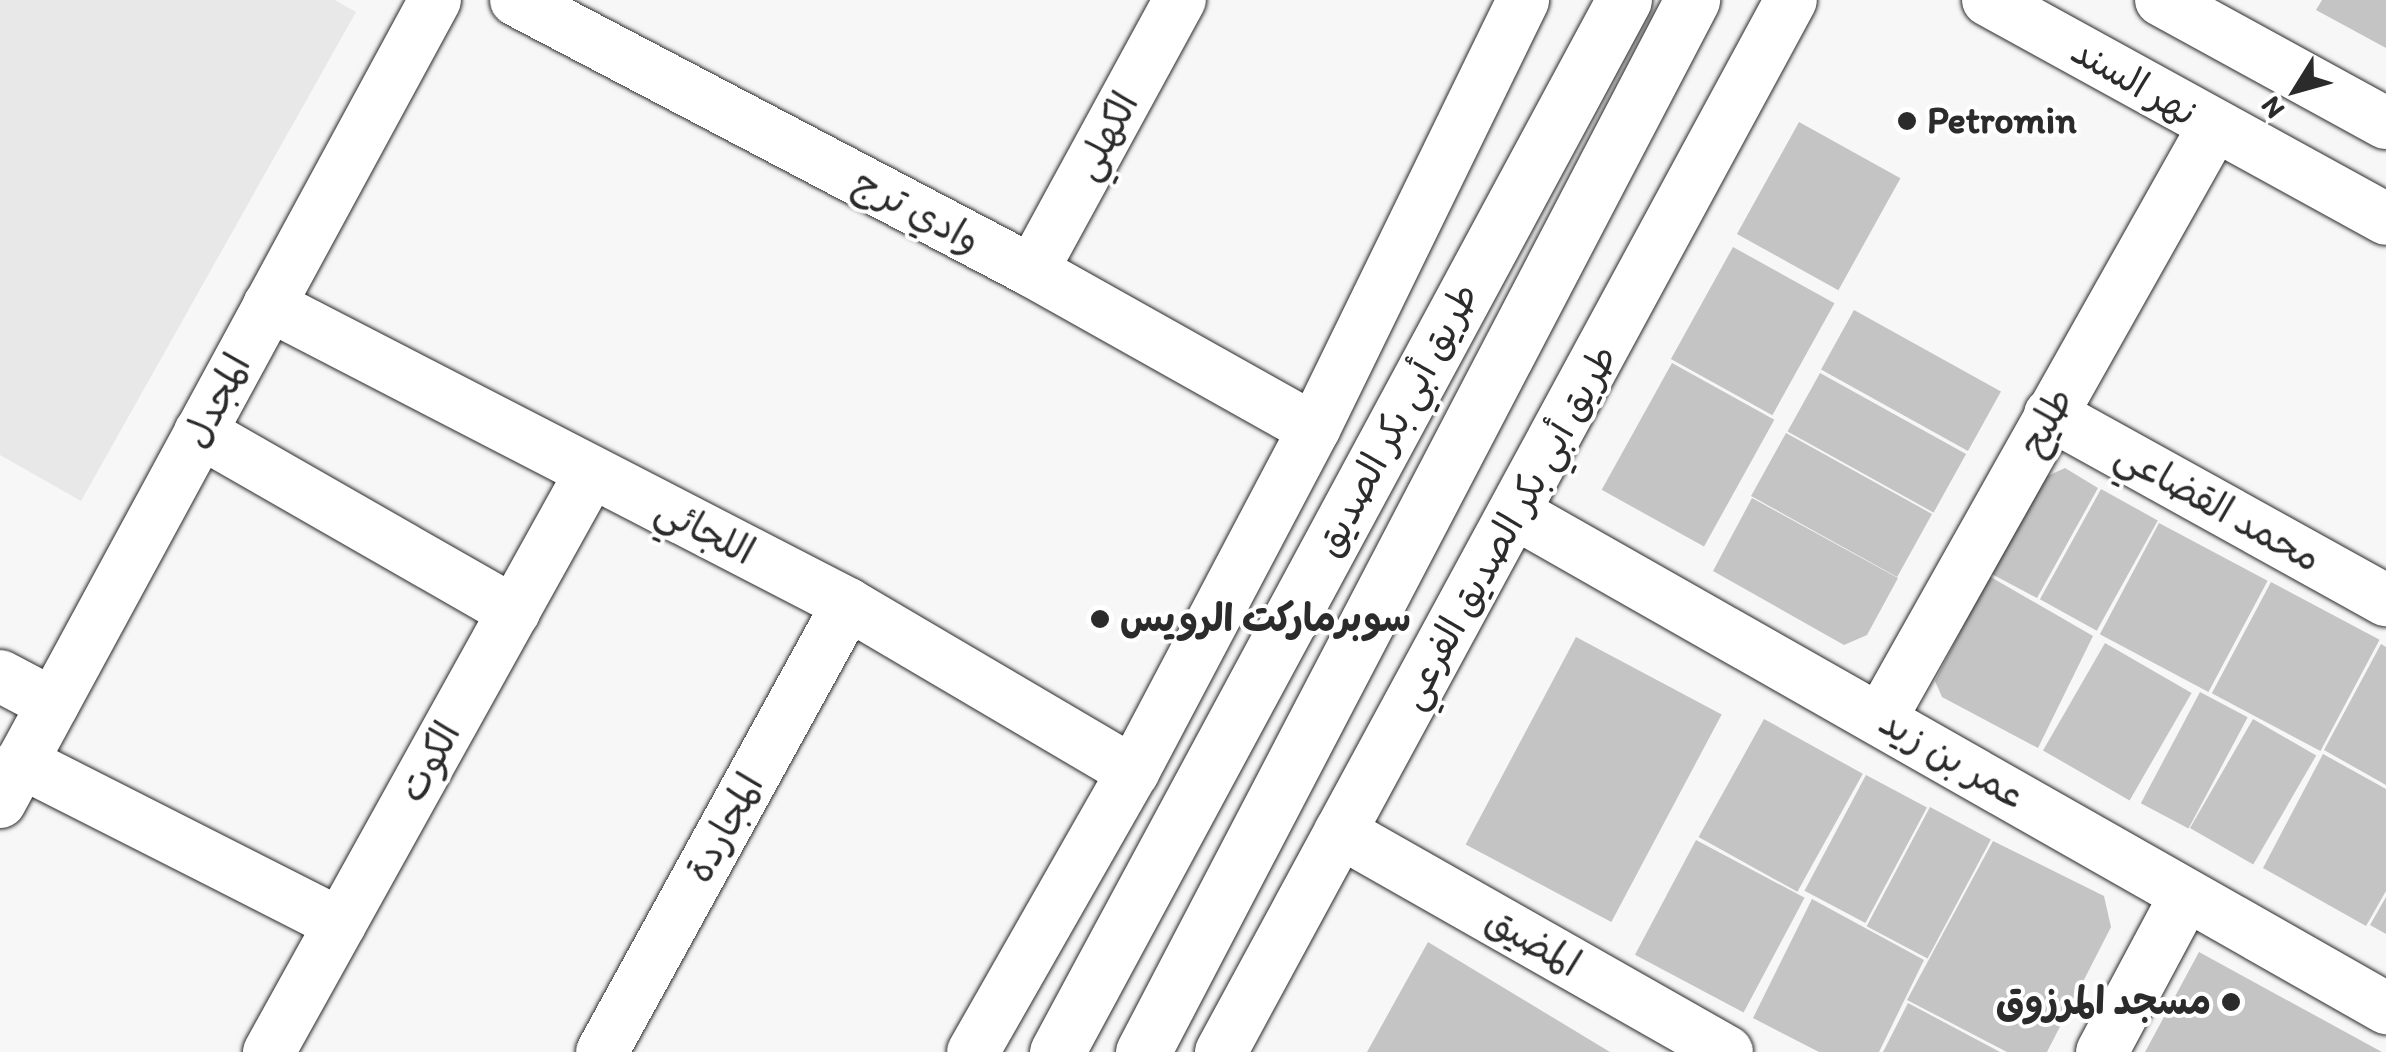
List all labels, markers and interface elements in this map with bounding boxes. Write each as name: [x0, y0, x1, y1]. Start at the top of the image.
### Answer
street label: نهر السند: [2063, 28, 2205, 136]
north arrow: [2246, 40, 2346, 140]
street label: الكهلي: [1063, 84, 1149, 188]
text: N: [2253, 90, 2291, 126]
place label: Petromin: [1927, 98, 2077, 144]
marker: Petromin: [1896, 110, 1918, 132]
street label: وادي ترج: [846, 159, 988, 263]
street label: طريق أبي بكر الصديق: [1306, 276, 1488, 564]
street label: طريق أبي بكر الصديق الفرعي: [1389, 337, 1627, 717]
street label: المجدل: [173, 346, 261, 456]
street label: طليح: [2009, 380, 2083, 464]
street label: محمد القضاعي: [2107, 432, 2329, 582]
street label: اللجائي: [648, 487, 762, 575]
place label: سوبرماركت الرويس: [1120, 596, 1411, 642]
marker: سوبرماركت الرويس: [1089, 608, 1111, 630]
street label: عمر بن زيد: [1871, 699, 2033, 819]
street label: الكوت: [389, 714, 471, 810]
street label: المجاردة: [677, 766, 773, 890]
street label: المضيق: [1478, 897, 1588, 987]
place label: مسجد المرزوق: [1996, 979, 2211, 1025]
marker: مسجد المرزوق: [2220, 991, 2242, 1013]

